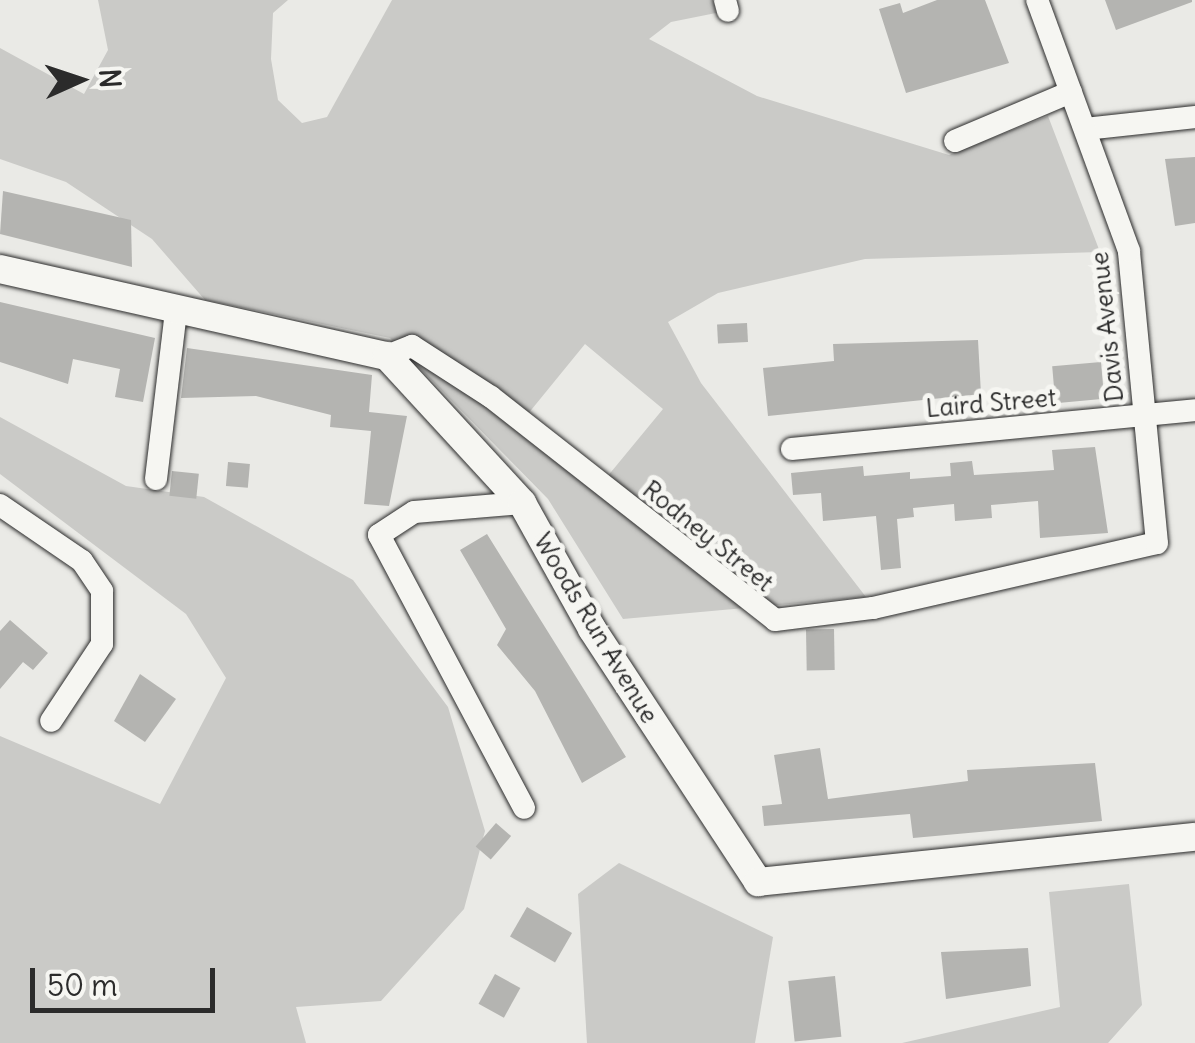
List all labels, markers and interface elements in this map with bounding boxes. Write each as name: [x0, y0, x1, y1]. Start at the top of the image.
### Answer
north arrow: [30, 30, 130, 130]
text: N: [91, 68, 128, 89]
street label: Davis Avenue: [1084, 250, 1130, 404]
street label: Laird Street: [925, 382, 1057, 424]
street label: Rodney Street: [637, 474, 779, 598]
street label: Woods Run Avenue: [527, 527, 665, 729]
scale bar: [35, 948, 220, 1010]
text: 50 m: [47, 966, 117, 1004]

